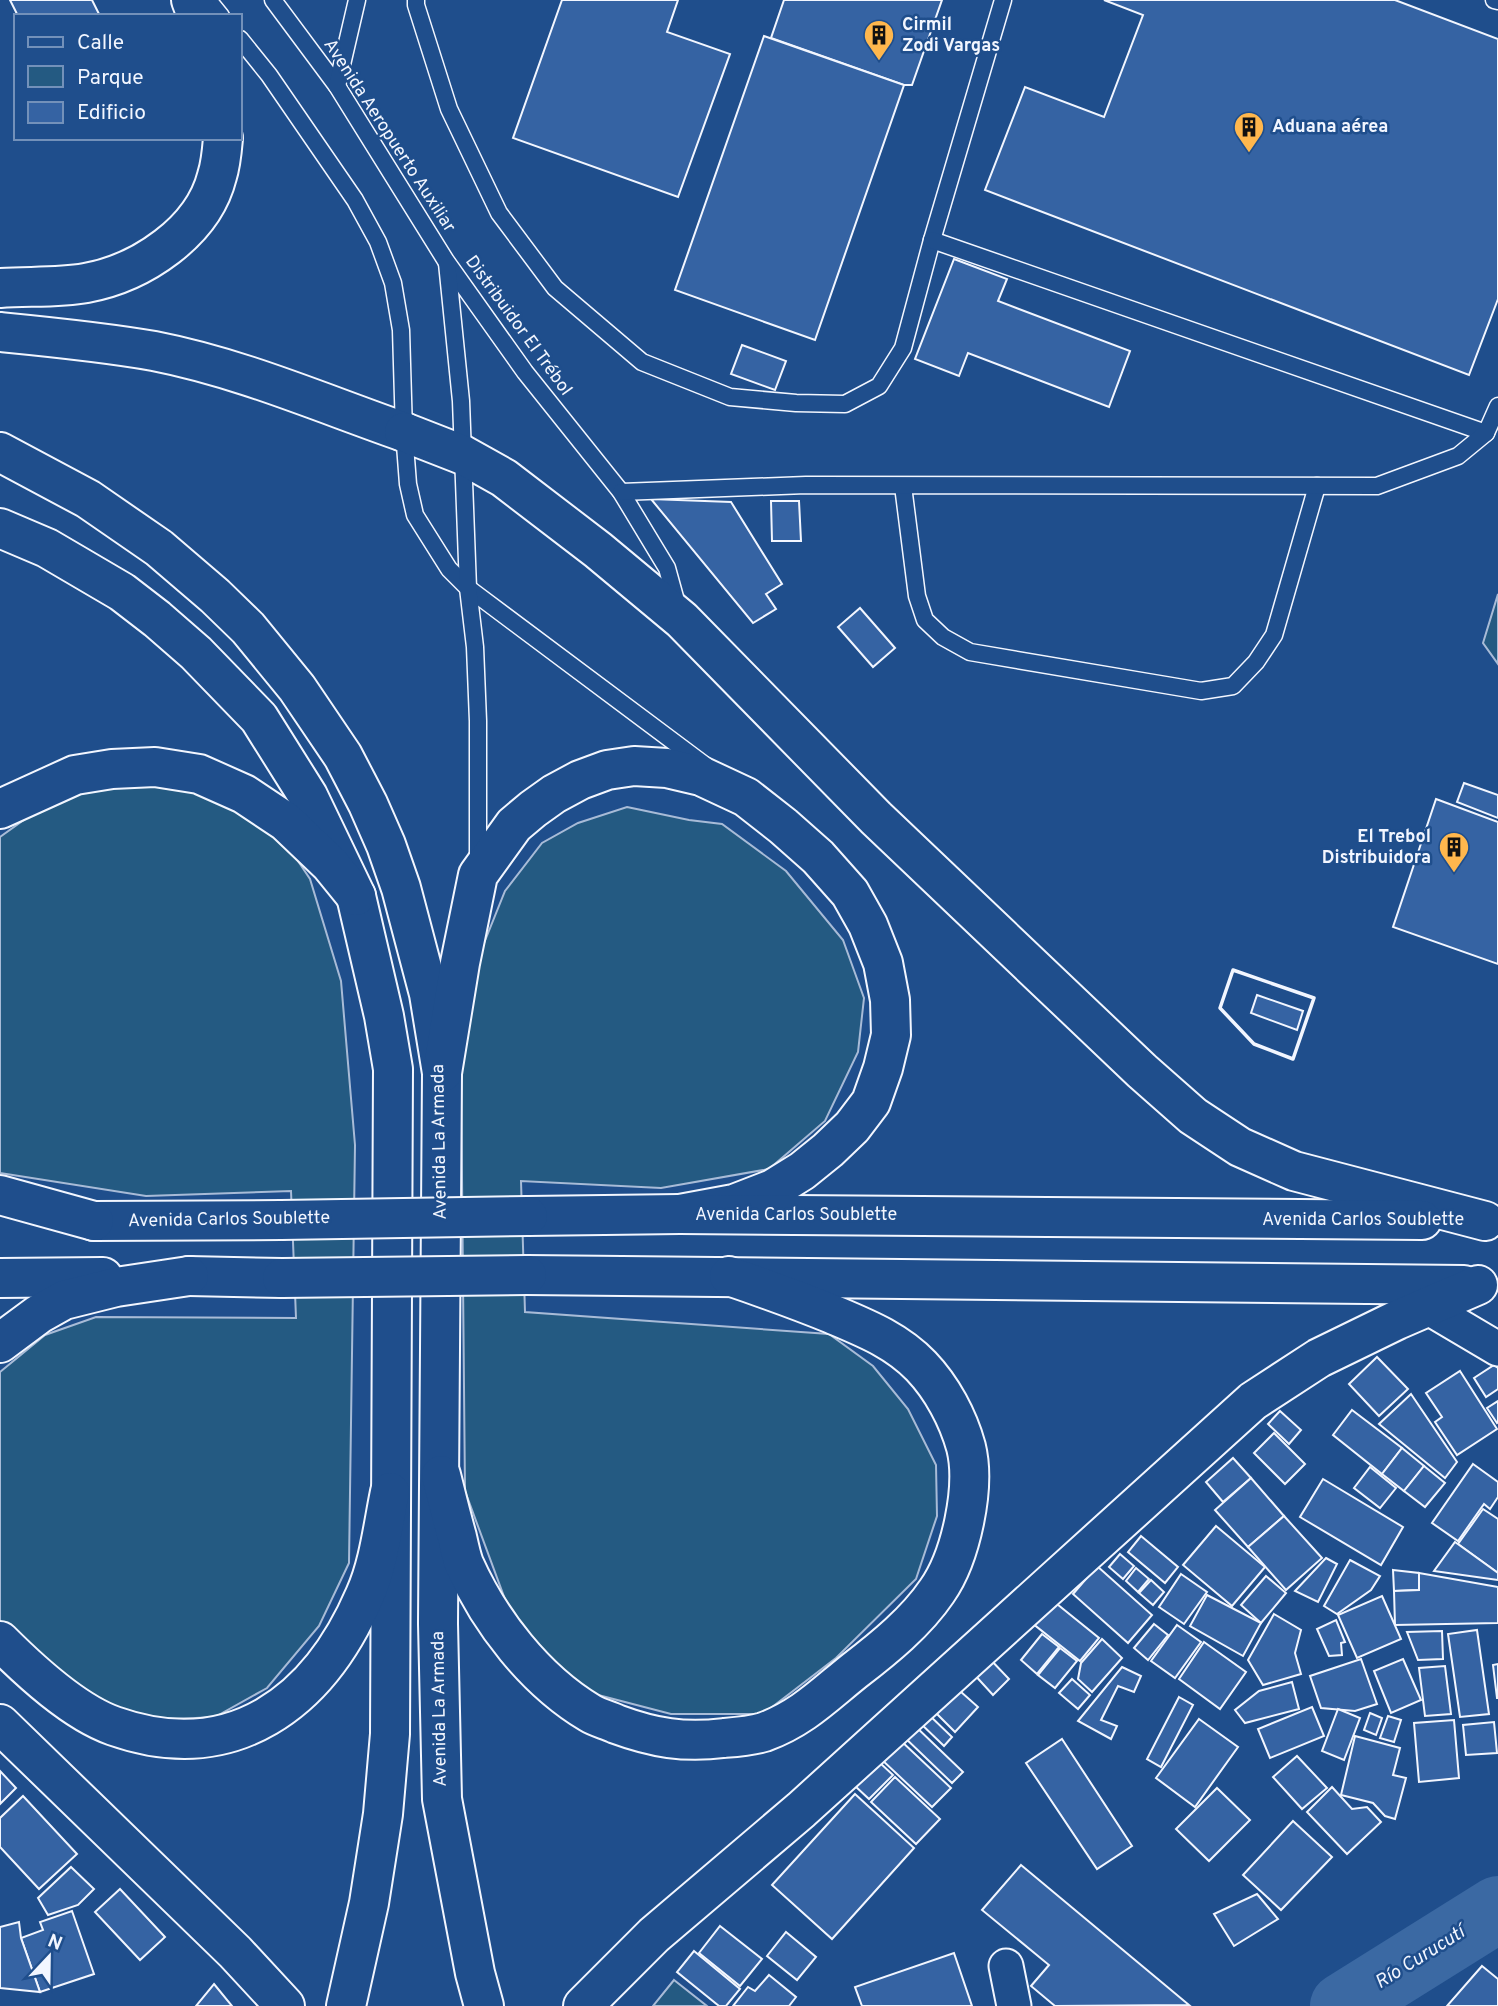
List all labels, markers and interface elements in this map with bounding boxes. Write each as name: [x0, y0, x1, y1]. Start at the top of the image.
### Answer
legend: [14, 14, 242, 140]
place label: Cirmil Zodi Vargas: [902, 14, 1000, 58]
building icon: Cirmil Zodi Vargas: [862, 18, 896, 62]
text: Calle: [77, 30, 124, 57]
street label: Avenida Aeropuerto Auxiliar: [318, 35, 460, 237]
text: Parque: [77, 65, 144, 92]
text: Edificio: [77, 100, 146, 127]
building icon: Aduana aérea: [1232, 110, 1266, 154]
place label: Aduana aérea: [1272, 116, 1388, 139]
street label: Distribuidor El Trébol: [459, 251, 577, 401]
place label: El Trebol Distribuidora: [1322, 826, 1431, 870]
building icon: El Trebol Distribuidora: [1437, 830, 1471, 874]
street label: Avenida La Armada: [427, 1064, 453, 1220]
street label: Avenida Carlos Soublette: [695, 1204, 897, 1227]
street label: Avenida Carlos Soublette: [128, 1207, 330, 1233]
street label: Avenida Carlos Soublette: [1262, 1209, 1464, 1232]
street label: Avenida La Armada: [427, 1631, 453, 1787]
water label: Río Curucutí: [1371, 1919, 1473, 1995]
north arrow: [14, 1922, 84, 1992]
text: N: [44, 1929, 65, 1957]

